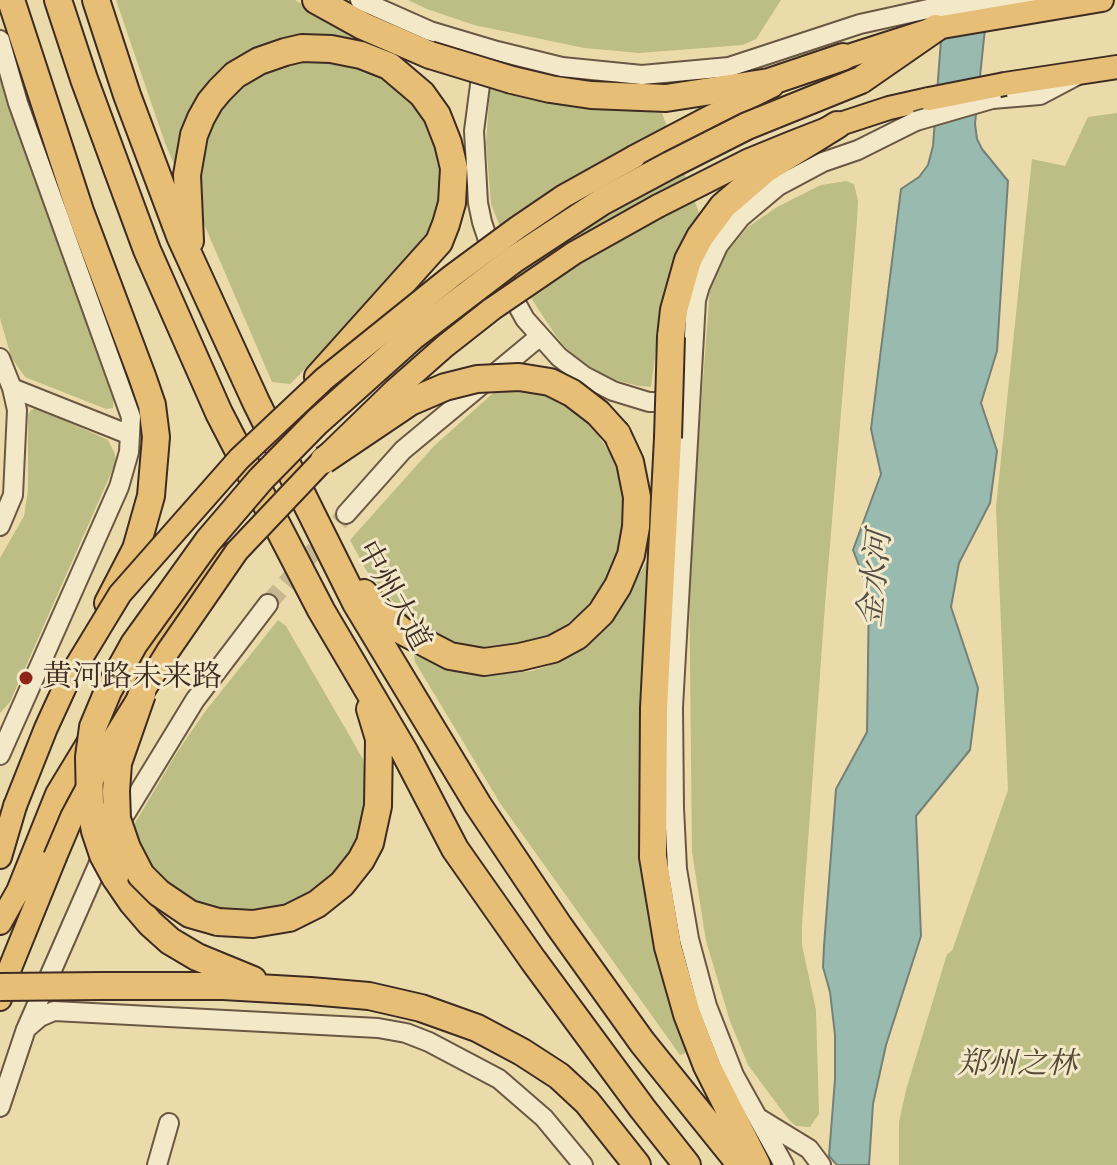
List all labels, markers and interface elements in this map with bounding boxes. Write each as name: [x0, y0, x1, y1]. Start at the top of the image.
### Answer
water label: 金水河: [852, 529, 900, 629]
street label: 中州大道: [348, 535, 438, 657]
place label: 黄河路未来路: [42, 660, 222, 696]
marker: 黄河路未来路: [17, 669, 35, 687]
park label: 郑州之林: [957, 1047, 1077, 1083]

